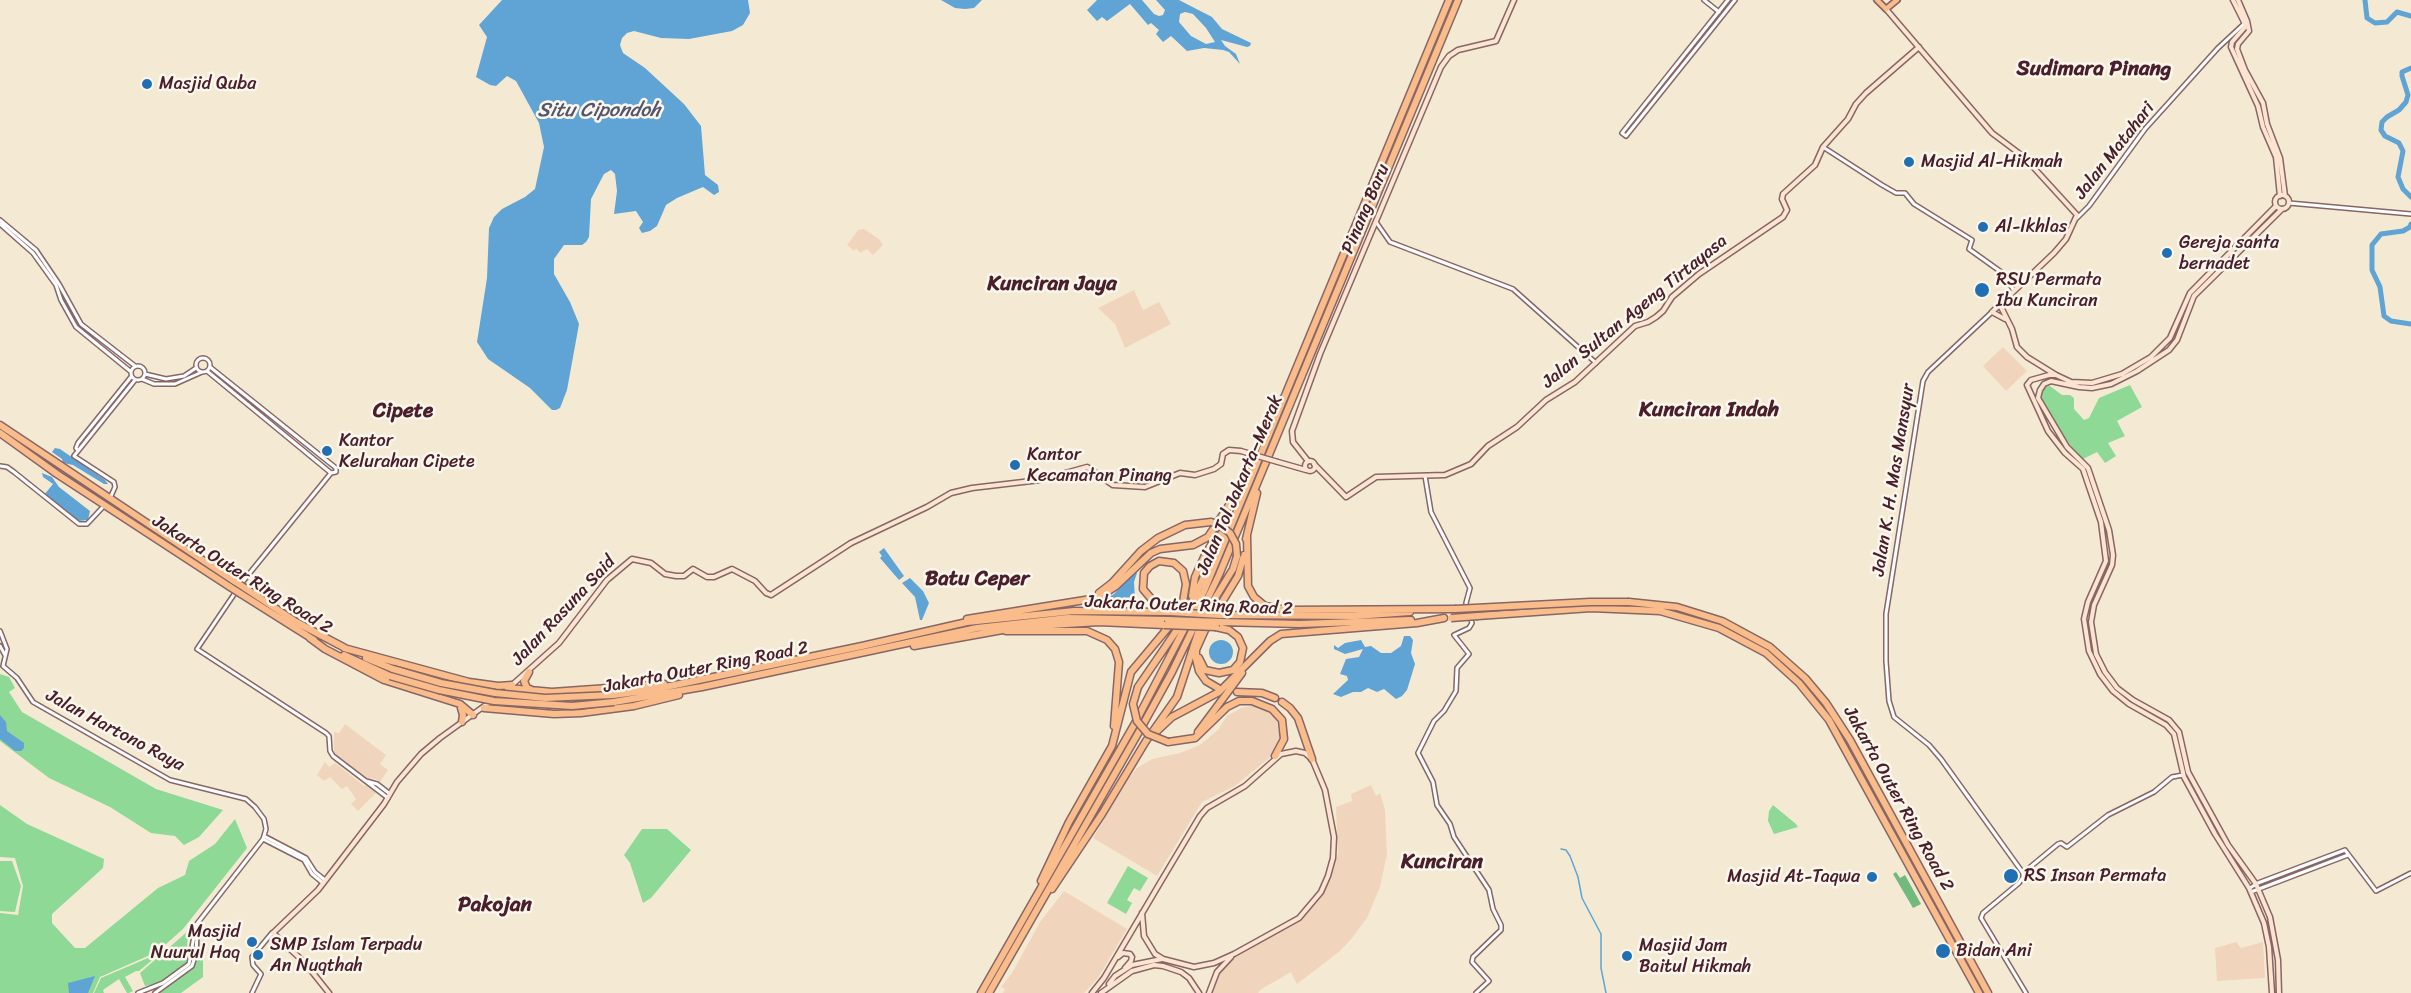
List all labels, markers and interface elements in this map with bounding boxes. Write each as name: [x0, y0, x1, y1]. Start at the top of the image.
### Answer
district label: Sudimara Pinang: [2017, 57, 2171, 83]
place label: Masjid Quba: [159, 73, 256, 95]
marker: Masjid Quba: [140, 77, 154, 91]
street label: Jalan Matahari: [2070, 98, 2160, 204]
water label: Situ Cipondoh: [537, 99, 661, 123]
place label: Masjid Al-Hikmah: [1921, 151, 2063, 173]
marker: Masjid Al-Hikmah: [1902, 155, 1916, 169]
street label: Pinang Baru: [1337, 161, 1395, 257]
place label: Al-Ikhlas: [1995, 216, 2067, 238]
marker: Al-Ikhlas: [1976, 220, 1990, 234]
street label: Jalan Sultan Ageng Tirtayasa: [1538, 231, 1732, 393]
place label: Gereja santa bernadet: [2179, 232, 2279, 274]
marker: Gereja santa bernadet: [2160, 246, 2174, 260]
place label: RSU Permata Ibu Kunciran: [1996, 269, 2102, 312]
district label: Kunciran Jaya: [987, 272, 1117, 298]
marker: RSU Permata Ibu Kunciran: [1973, 281, 1991, 299]
street label: Jalan K. H. Mas Mansyur: [1868, 382, 1920, 578]
street label: Jalan Tol Jakarta–Merak: [1192, 392, 1288, 578]
district label: Kunciran Indah: [1639, 398, 1779, 424]
district label: Cipete: [373, 399, 433, 425]
place label: Kantor Kelurahan Cipete: [339, 430, 475, 472]
marker: Kantor Kelurahan Cipete: [320, 444, 334, 458]
place label: Kantor Kecamatan Pinang: [1027, 444, 1172, 486]
marker: Kantor Kecamatan Pinang: [1008, 458, 1022, 472]
street label: Jakarta Outer Ring Road 2: [148, 511, 336, 639]
street label: Jalan Rasuna Said: [508, 552, 620, 670]
district label: Batu Ceper: [925, 567, 1029, 593]
street label: Jakarta Outer Ring Road 2: [1085, 592, 1293, 620]
street label: Jakarta Outer Ring Road 2: [602, 638, 810, 698]
street label: Jalan Hartono Raya: [42, 685, 188, 777]
street label: Jakarta Outer Ring Road 2: [1838, 703, 1958, 895]
district label: Kunciran: [1401, 850, 1483, 876]
place label: RS Insan Permata: [2024, 865, 2166, 887]
place label: Masjid At-Taqwa: [1727, 866, 1860, 888]
marker: RS Insan Permata: [2002, 867, 2020, 885]
marker: Masjid At-Taqwa: [1865, 870, 1879, 884]
district label: Pakojan: [458, 893, 532, 919]
place label: Masjid Nuurul Haq: [151, 921, 240, 964]
place label: SMP Islam Terpadu An Nuqthah: [270, 934, 422, 976]
marker: Masjid Nuurul Haq: [245, 935, 259, 949]
place label: Masjid Jam Baitul Hikmah: [1639, 935, 1751, 978]
place label: Bidan Ani: [1956, 940, 2032, 962]
marker: Bidan Ani: [1934, 942, 1952, 960]
marker: SMP Islam Terpadu An Nuqthah: [251, 948, 265, 962]
marker: Masjid Jam Baitul Hikmah: [1620, 949, 1634, 963]

